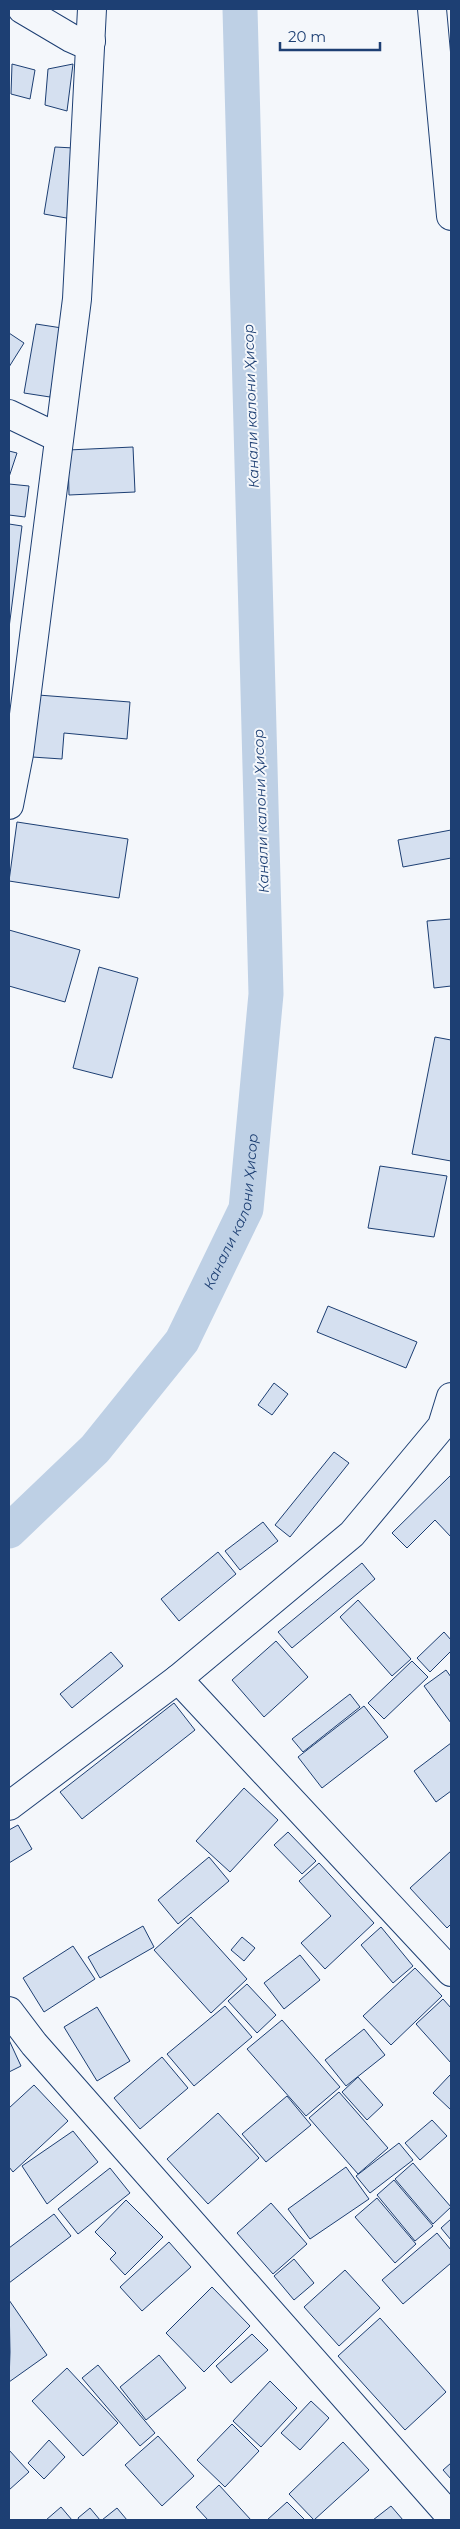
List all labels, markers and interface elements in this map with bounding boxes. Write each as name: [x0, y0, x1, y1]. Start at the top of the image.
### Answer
scale bar: [280, 20, 380, 52]
text: 20 m: [288, 27, 326, 46]
water label: Канали калони Ҳисор: [239, 324, 263, 488]
water label: Канали калони Ҳисор: [249, 729, 273, 893]
water label: Канали калони Ҳисор: [199, 1133, 262, 1292]

